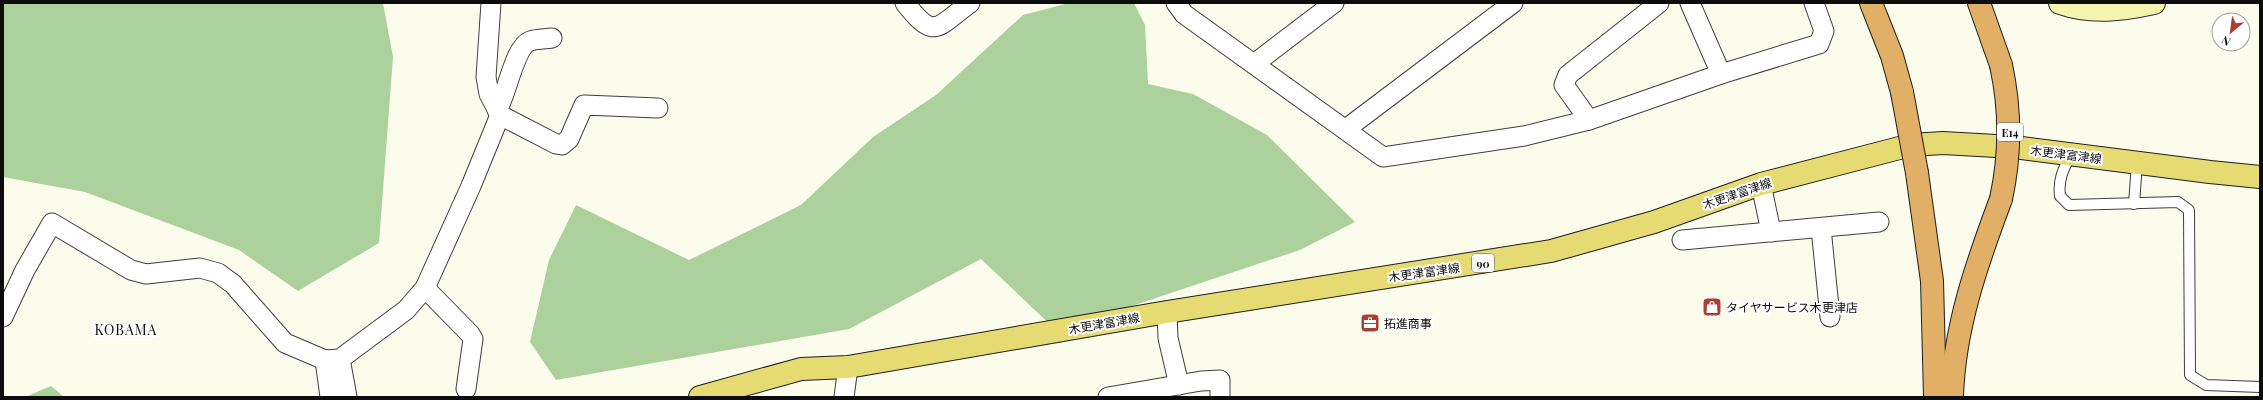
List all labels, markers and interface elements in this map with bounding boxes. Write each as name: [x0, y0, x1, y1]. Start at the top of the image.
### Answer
north arrow: [2211, 12, 2251, 52]
text: N: [2219, 33, 2233, 50]
road number: E14: [1997, 123, 2023, 141]
street label: 木更津富津線: [2029, 142, 2103, 166]
street label: 木更津富津線: [1700, 174, 1774, 212]
road number: 90: [1472, 254, 1494, 272]
street label: 木更津富津線: [1387, 259, 1461, 285]
shop icon: タイヤサービス木更津店: [1701, 296, 1723, 318]
place label: タイヤサービス木更津店: [1726, 299, 1858, 315]
street label: 木更津富津線: [1067, 309, 1141, 337]
office icon: 拓進商事: [1359, 312, 1381, 334]
place label: 拓進商事: [1384, 315, 1432, 331]
district label: KOBAMA: [95, 320, 157, 339]

